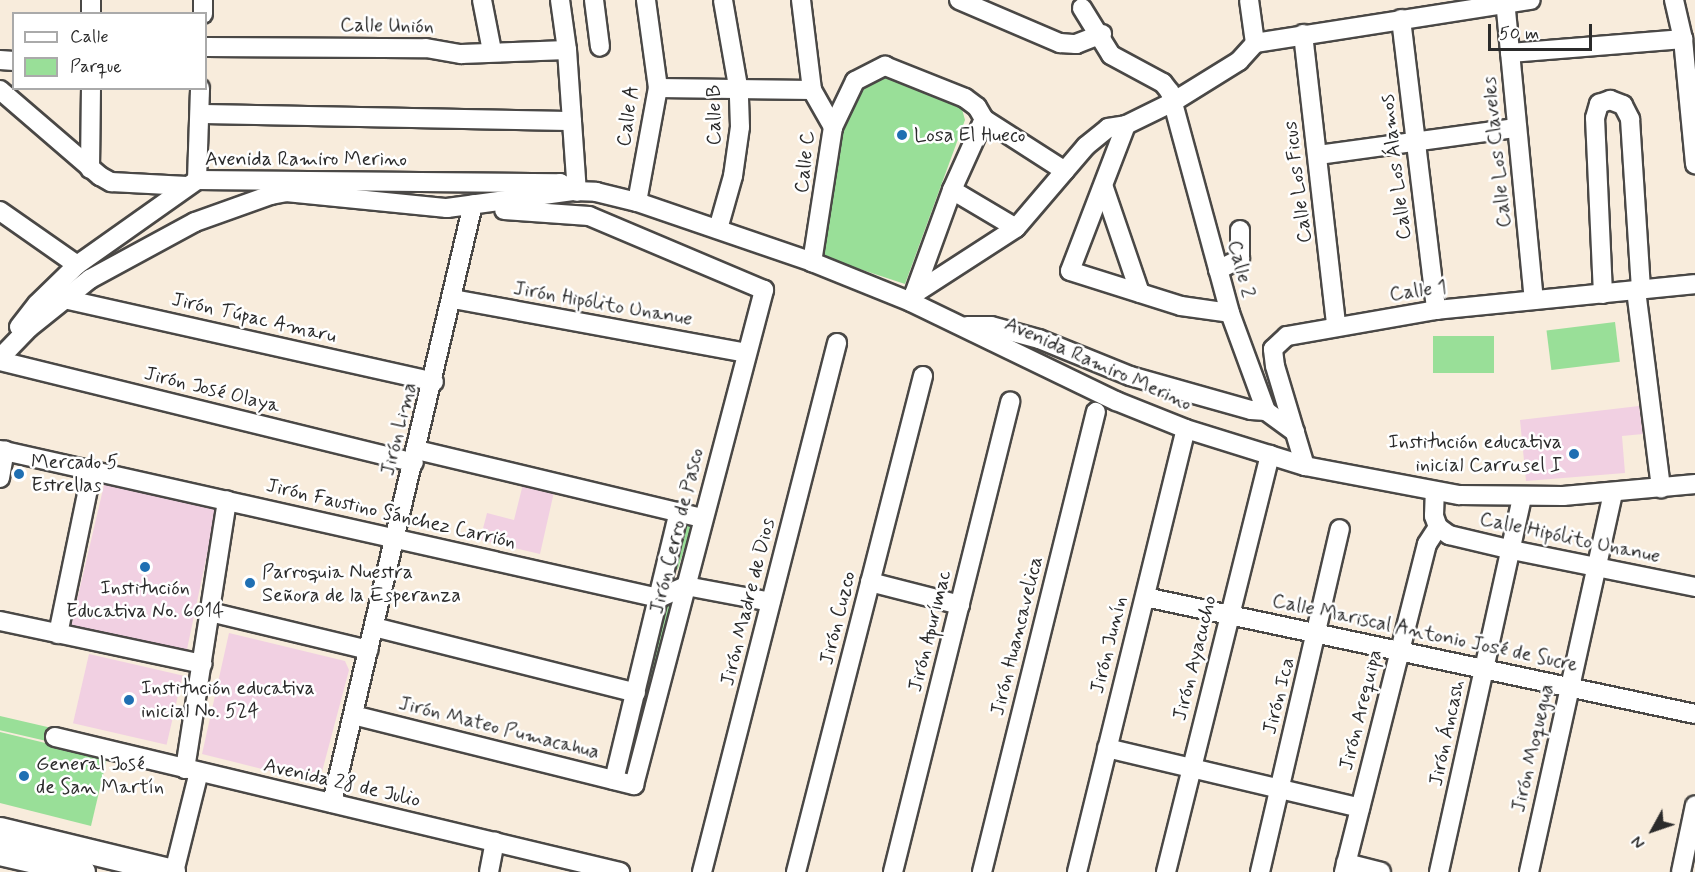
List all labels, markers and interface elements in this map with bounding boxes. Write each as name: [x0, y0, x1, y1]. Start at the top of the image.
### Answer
legend: [12, 12, 207, 90]
scale bar: [1491, 12, 1594, 50]
street label: Calle Unión: [339, 13, 435, 39]
text: 50 m: [1499, 22, 1539, 46]
text: Calle: [70, 25, 109, 49]
text: Parque: [70, 55, 122, 79]
street label: Calle Los Claveles: [1477, 74, 1517, 230]
street label: Calle A: [612, 84, 644, 148]
street label: Calle B: [702, 84, 726, 146]
street label: Calle Los Álamos: [1375, 93, 1417, 241]
street label: Calle Los Ficus: [1279, 120, 1317, 244]
place label: Losa El Hueco: [914, 123, 1029, 147]
marker: Losa El Hueco: [895, 128, 909, 142]
street label: Calle C: [790, 130, 820, 194]
street label: Avenida Ramiro Merino: [205, 147, 407, 171]
street label: Calle 2: [1222, 238, 1260, 300]
street label: Calle 1: [1388, 275, 1448, 307]
street label: Jirón Hipólito Unanue: [510, 276, 696, 332]
street label: Jirón Túpac Amaru: [174, 288, 334, 348]
street label: Avenida Ramiro Merino: [1001, 312, 1195, 416]
street label: Jirón José Olaya: [141, 361, 283, 419]
street label: Jirón Lima: [376, 380, 422, 478]
place label: Institución educativa inicial Carrusel I: [1388, 430, 1562, 477]
street label: Jirón Cerro de Pasco: [644, 444, 710, 618]
marker: Institución educativa inicial Carrusel I: [1567, 447, 1581, 461]
place label: Mercado 5 Estrellas: [31, 450, 119, 497]
marker: Mercado 5 Estrellas: [12, 467, 26, 481]
street label: Jirón Faustino Sánchez Carrión: [262, 473, 520, 555]
street label: Calle Hipólito Unanue: [1477, 507, 1663, 569]
street label: Jirón Madre de Dios: [716, 517, 780, 687]
street label: Jirón Huancavelica: [986, 555, 1048, 717]
marker: Institución Educativa No. 6014: [138, 560, 152, 574]
place label: Parroquia Nuestra Señora de la Esperanza: [262, 560, 460, 607]
street label: Jirón Cuzco: [814, 567, 862, 669]
street label: Jirón Apurímac: [903, 568, 957, 694]
place label: Institución Educativa No. 6014: [66, 576, 224, 623]
marker: Parroquia Nuestra Señora de la Esperanza: [243, 576, 257, 590]
street label: Calle Mariscal Antonio José de Sucre: [1269, 589, 1581, 677]
street label: Jirón Ayacucho: [1168, 593, 1222, 723]
street label: Jirón Junín: [1086, 595, 1132, 695]
street label: Jirón Arequipa: [1334, 648, 1388, 772]
street label: Jirón Ica: [1258, 656, 1300, 736]
place label: Institución educativa inicial No. 524: [141, 676, 315, 723]
street label: Jirón Áncash: [1424, 678, 1470, 788]
street label: Jirón Moquegua: [1507, 682, 1559, 814]
street label: Jirón Mateo Pumacahua: [398, 692, 600, 764]
marker: Institución educativa inicial No. 524: [122, 693, 136, 707]
place label: General José de San Martín: [36, 752, 160, 799]
street label: Avenida 28 de Julio: [259, 753, 425, 813]
marker: General José de San Martín: [17, 769, 31, 783]
north arrow: [1623, 800, 1683, 860]
text: N: [1627, 831, 1650, 853]

